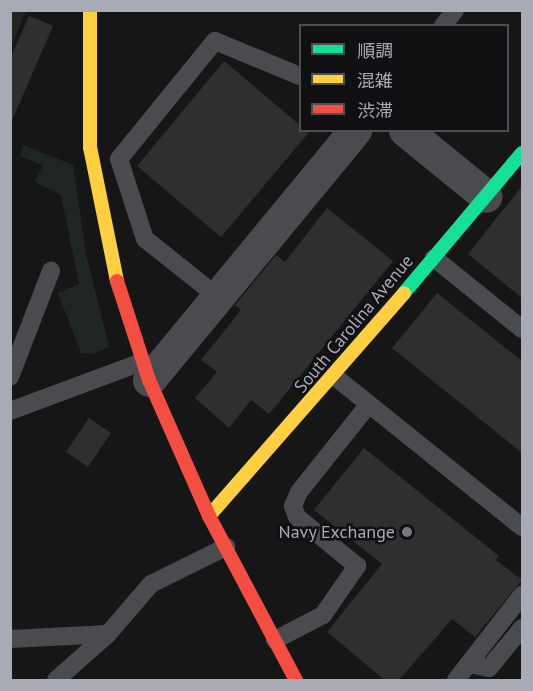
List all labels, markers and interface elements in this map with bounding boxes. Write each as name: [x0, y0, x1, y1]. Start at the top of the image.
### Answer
legend: [299, 24, 509, 132]
text: 順調: [357, 39, 393, 62]
text: 混雑: [357, 69, 393, 92]
text: 渋滞: [357, 99, 393, 122]
street label: South Carolina Avenue: [290, 250, 418, 398]
place label: Navy Exchange: [278, 521, 395, 543]
marker: Navy Exchange: [400, 525, 414, 539]

